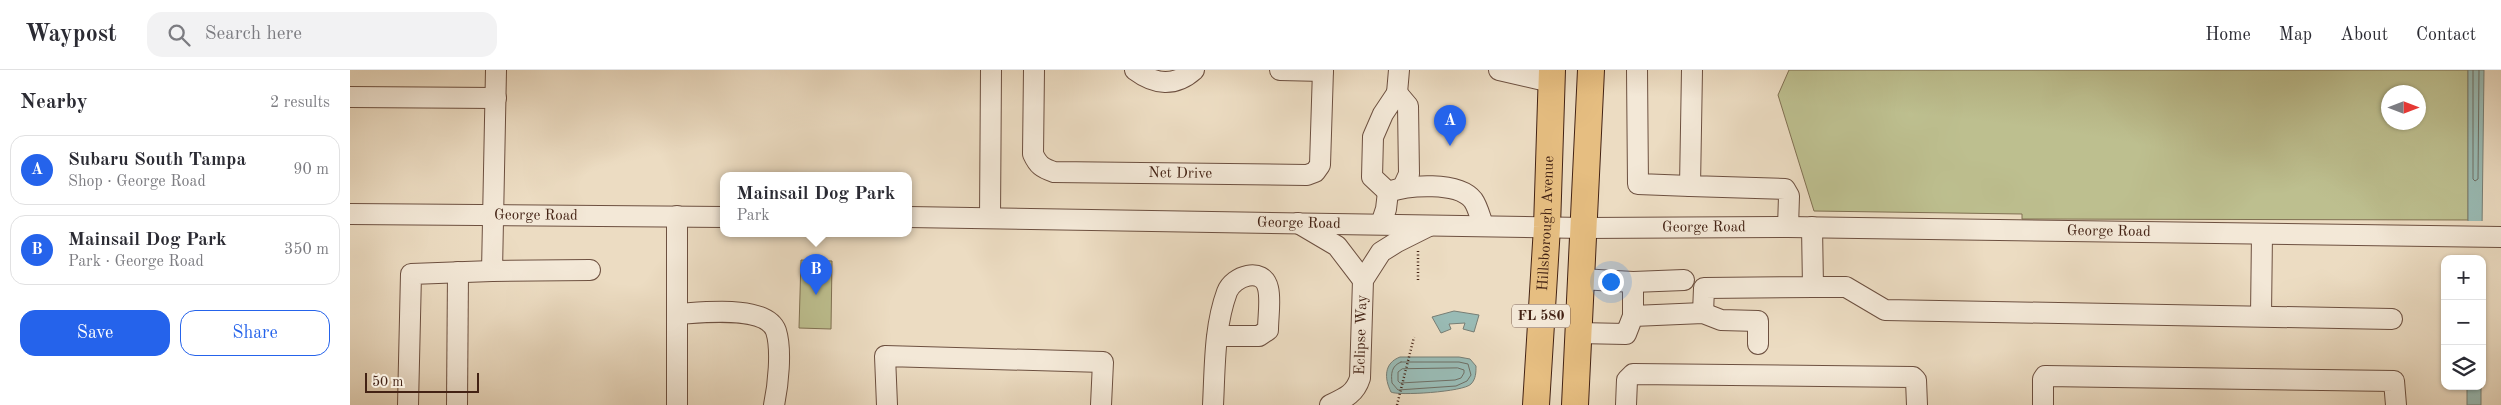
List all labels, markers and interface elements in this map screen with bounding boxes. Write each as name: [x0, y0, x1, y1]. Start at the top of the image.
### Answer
search box: [147, 12, 497, 57]
icon: search: [165, 21, 193, 49]
text: Waypost: [25, 23, 117, 47]
text: Search here: [205, 25, 302, 44]
text: Home: [2205, 26, 2251, 44]
text: Map: [2279, 26, 2312, 44]
text: About: [2340, 26, 2388, 44]
text: Contact: [2416, 26, 2476, 44]
north arrow: [2381, 85, 2426, 130]
text: Nearby: [20, 92, 88, 113]
text: 2 results: [270, 95, 330, 111]
pin: A: [1434, 105, 1466, 146]
text: Subaru South Tampa: [68, 151, 246, 170]
street label: Hillsborough Avenue: [1536, 155, 1557, 291]
text: A: [31, 162, 43, 178]
text: 90 m: [293, 162, 329, 178]
street label: Net Drive: [1148, 166, 1212, 181]
popup: [720, 172, 912, 237]
text: Shop · George Road: [68, 174, 206, 190]
text: Mainsail Dog Park: [737, 185, 895, 204]
street label: George Road: [494, 208, 578, 223]
text: Park: [737, 208, 770, 224]
street label: George Road: [1257, 215, 1341, 232]
street label: George Road: [1662, 220, 1746, 235]
street label: George Road: [2067, 223, 2151, 240]
text: Mainsail Dog Park: [68, 231, 227, 250]
text: B: [31, 242, 43, 258]
text: 350 m: [284, 242, 329, 258]
text: Park · George Road: [68, 254, 204, 270]
pin: B: [800, 254, 832, 295]
map controls: [2441, 255, 2486, 390]
button: +: [2441, 255, 2486, 300]
your location: [1598, 269, 1624, 295]
street label: Eclipse Way: [1353, 294, 1370, 375]
button: −: [2441, 300, 2486, 345]
road number: FL 580: [1512, 305, 1570, 328]
button: Save: [20, 310, 170, 356]
button: Share: [180, 310, 330, 356]
button: layers: [2441, 345, 2486, 390]
scale bar: [365, 370, 479, 393]
text: 50 m: [372, 375, 403, 389]

